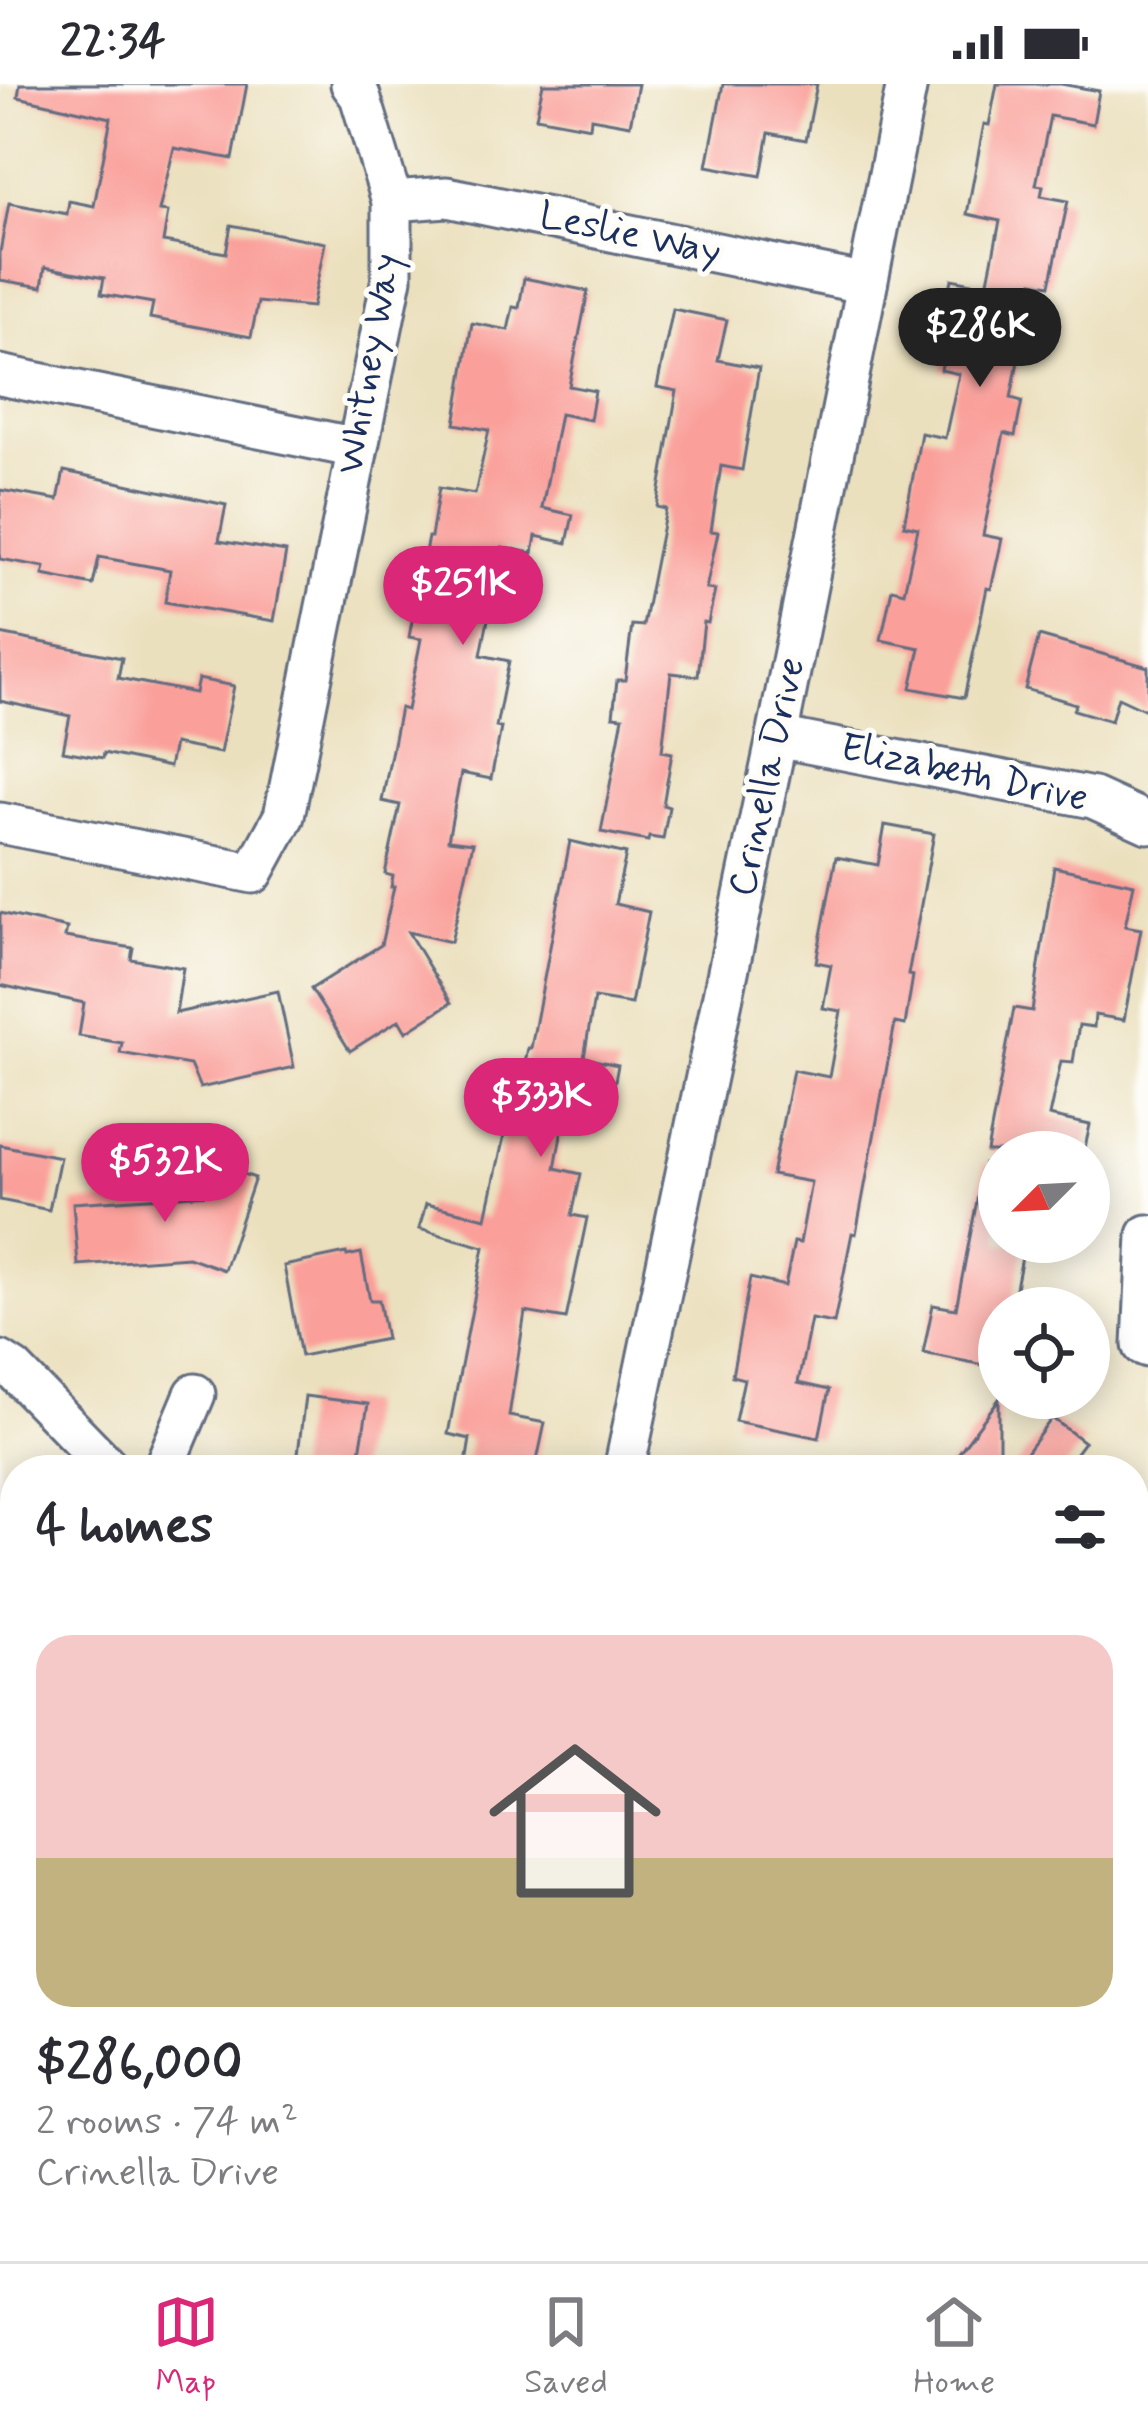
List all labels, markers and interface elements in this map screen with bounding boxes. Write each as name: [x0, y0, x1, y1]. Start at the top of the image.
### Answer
text: 22:34: [60, 13, 165, 72]
street label: Leslie Way: [535, 191, 725, 279]
street label: Whitney Way: [326, 250, 414, 478]
pin: $286K: [896, 288, 1064, 390]
text: $286K: [925, 301, 1035, 352]
pin: $251K: [379, 546, 547, 648]
text: $251K: [410, 559, 516, 610]
street label: Crinella Drive: [718, 653, 818, 901]
street label: Elizabeth Drive: [836, 723, 1092, 825]
pin: $333K: [457, 1058, 625, 1160]
text: $333K: [491, 1071, 591, 1122]
pin: $532K: [81, 1123, 249, 1225]
north arrow: [978, 1131, 1110, 1263]
map controls: [978, 1131, 1110, 1419]
text: $532K: [108, 1136, 222, 1187]
button: locate: [978, 1287, 1110, 1419]
text: 4 homes: [36, 1494, 213, 1560]
icon: filters: [1047, 1494, 1113, 1560]
icon: home: [467, 1713, 683, 1929]
text: $286,000: [36, 2031, 242, 2097]
text: 2 rooms · 74 m²: [36, 2097, 298, 2148]
text: Crinella Drive: [36, 2148, 279, 2199]
tab: Map: [153, 2289, 219, 2405]
tab: Saved: [524, 2289, 608, 2405]
tab: Home: [913, 2289, 995, 2405]

